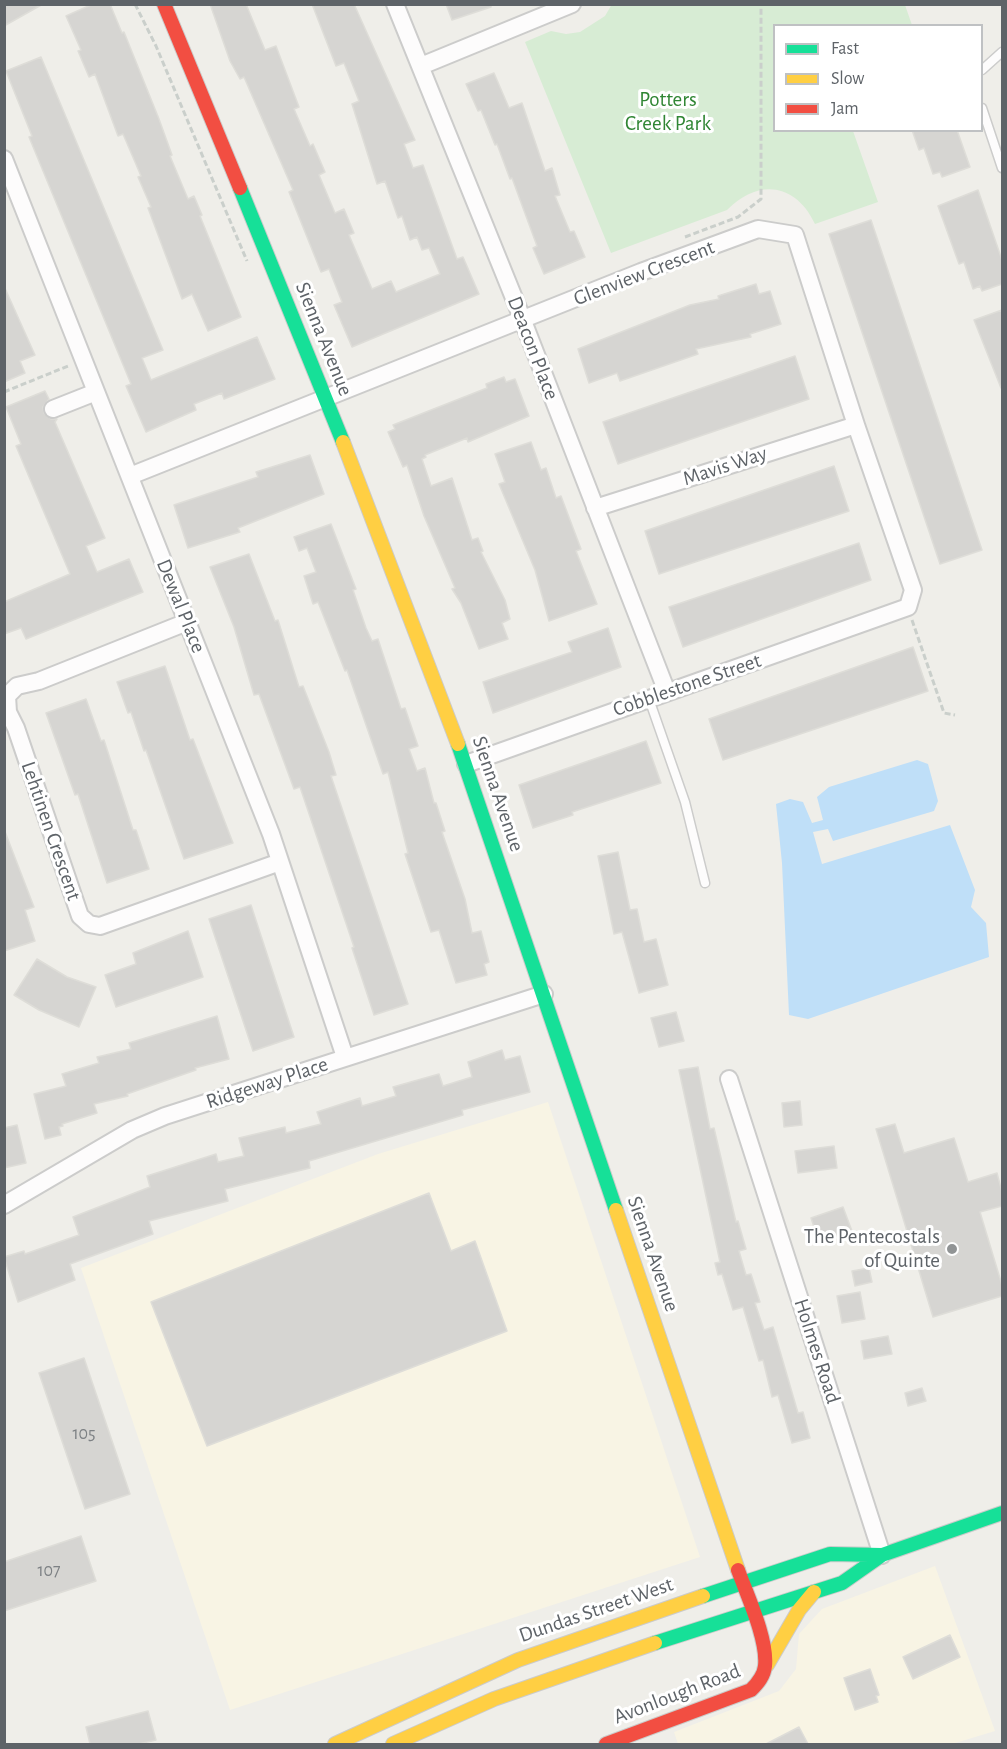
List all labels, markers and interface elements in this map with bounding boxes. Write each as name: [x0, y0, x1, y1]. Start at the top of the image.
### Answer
legend: [773, 24, 983, 132]
text: Fast: [831, 40, 859, 58]
text: Slow: [831, 70, 864, 88]
park label: Potters Creek Park: [625, 87, 711, 137]
text: Jam: [831, 100, 859, 118]
street label: Glenview Crescent: [570, 235, 718, 311]
street label: Sienna Avenue: [290, 278, 358, 400]
street label: Deacon Place: [502, 293, 564, 403]
street label: Mavis Way: [680, 441, 770, 491]
street label: Dewal Place: [151, 555, 211, 657]
street label: Cobblestone Street: [610, 648, 764, 722]
street label: Sienna Avenue: [466, 733, 530, 855]
street label: Lehtinen Crescent: [15, 758, 87, 904]
street label: Ridgeway Place: [203, 1051, 331, 1115]
street label: Sienna Avenue: [621, 1193, 685, 1315]
place label: The Pentecostals of Quinte: [804, 1224, 940, 1274]
marker: The Pentecostals of Quinte: [945, 1242, 959, 1256]
street label: Holmes Road: [788, 1295, 846, 1407]
house number: 105: [72, 1423, 96, 1445]
house number: 107: [37, 1560, 61, 1582]
street label: Dundas Street West: [516, 1572, 676, 1648]
street label: Avonlough Road: [610, 1658, 744, 1730]

